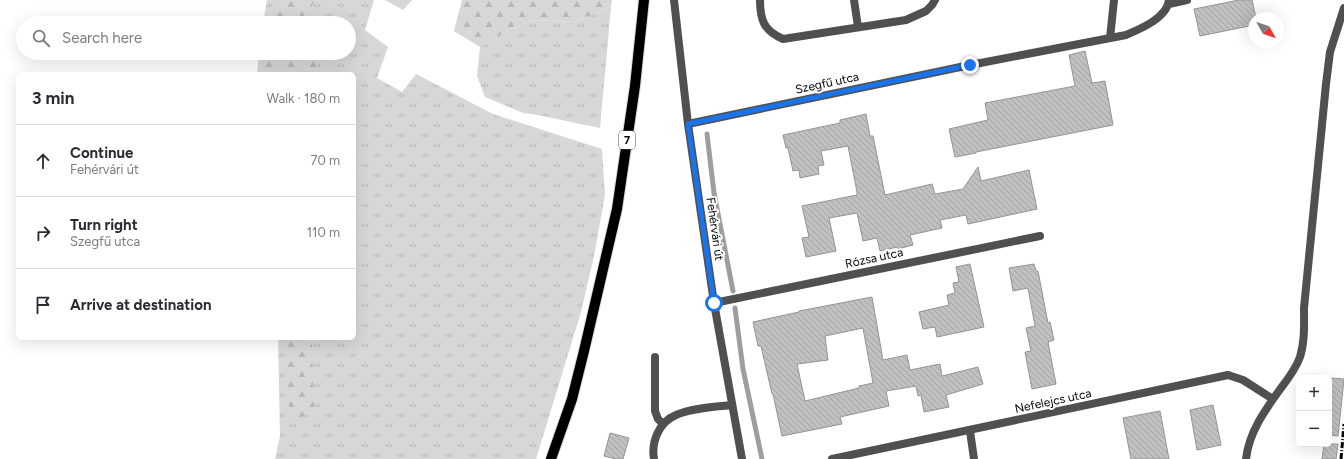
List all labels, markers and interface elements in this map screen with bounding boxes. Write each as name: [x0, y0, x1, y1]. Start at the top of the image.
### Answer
north arrow: [1248, 12, 1284, 48]
search box: [16, 16, 356, 60]
icon: search: [30, 27, 52, 49]
text: Search here: [62, 29, 142, 47]
route end: [961, 56, 979, 74]
street label: Szegfű utca: [794, 69, 860, 97]
text: 3 min: [32, 88, 74, 108]
text: Walk · 180 m: [267, 91, 340, 106]
road number: 7: [619, 131, 635, 149]
text: Continue: [70, 144, 133, 162]
icon: ahead: [32, 150, 54, 172]
text: 70 m: [310, 153, 340, 168]
text: Fehérvári út: [70, 162, 139, 177]
street label: Fehérvári út: [704, 197, 726, 262]
text: Turn right: [70, 216, 138, 234]
icon: right: [32, 222, 54, 244]
text: 110 m: [307, 225, 340, 240]
text: Szegfű utca: [70, 234, 140, 249]
street label: Rózsa utca: [844, 245, 904, 271]
icon: arrive: [32, 294, 54, 316]
route start: [705, 294, 723, 312]
text: Arrive at destination: [70, 296, 211, 314]
map controls: [1296, 375, 1332, 447]
button: +: [1296, 375, 1332, 411]
street label: Nefelejcs utca: [1013, 386, 1093, 416]
button: −: [1296, 411, 1332, 447]

